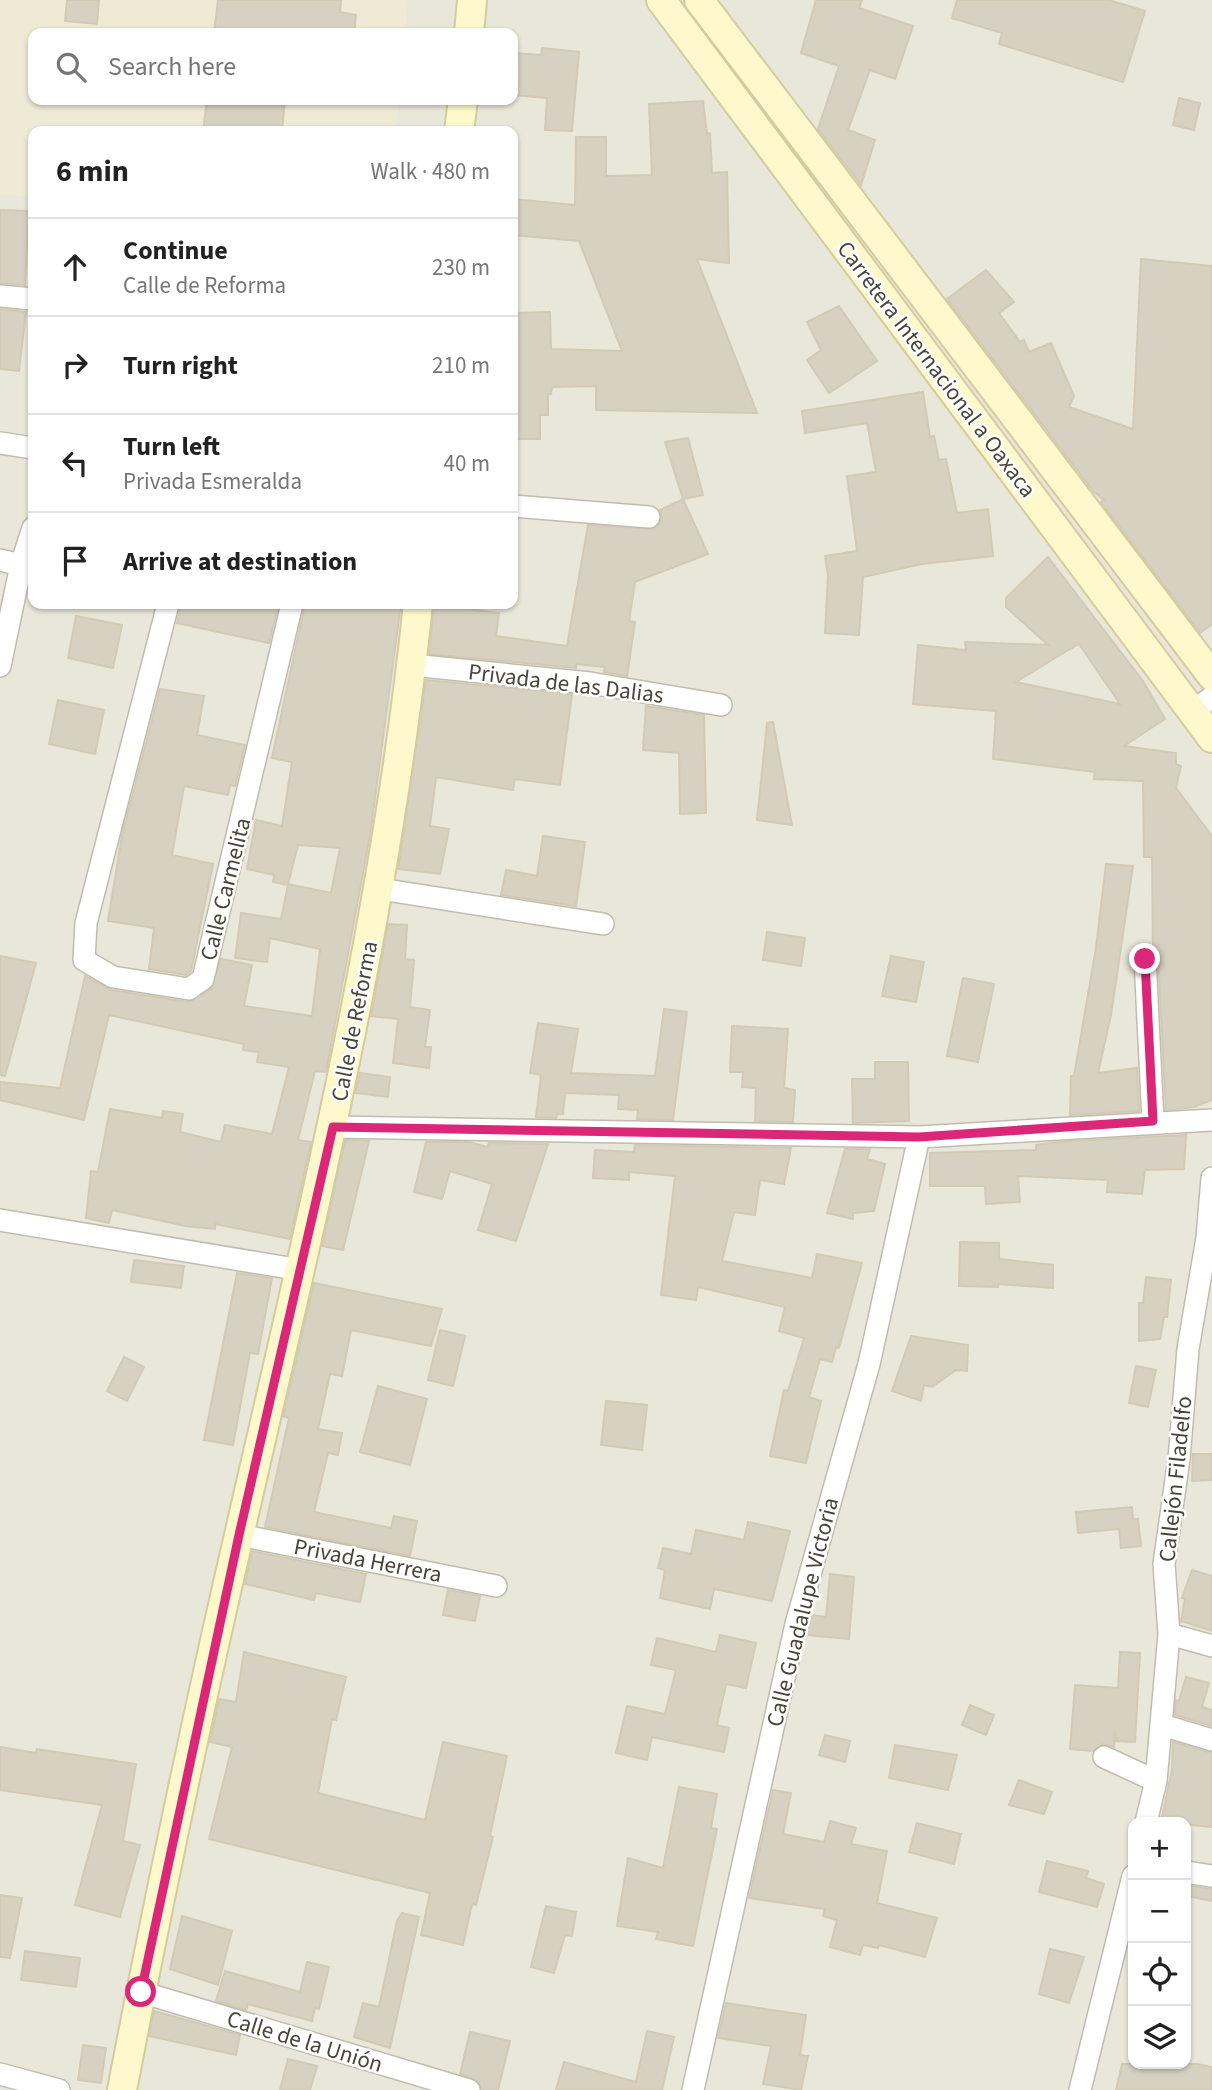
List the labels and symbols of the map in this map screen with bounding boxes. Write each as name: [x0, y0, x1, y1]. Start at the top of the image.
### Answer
street label: Carretera Internacional a Oaxaca: [829, 234, 1044, 504]
street label: Privada de las Dalias: [466, 655, 665, 712]
street label: Calle Carmelita: [192, 814, 259, 964]
street label: Calle de Reforma: [323, 938, 386, 1104]
route end: [1129, 943, 1160, 974]
street label: Callejón Filadelfo: [1150, 1394, 1201, 1564]
street label: Calle Guadalupe Victoria: [758, 1494, 847, 1730]
street label: Privada Herrera: [291, 1530, 445, 1591]
route start: [125, 1976, 156, 2007]
street label: Calle de la Unión: [223, 2002, 387, 2081]

